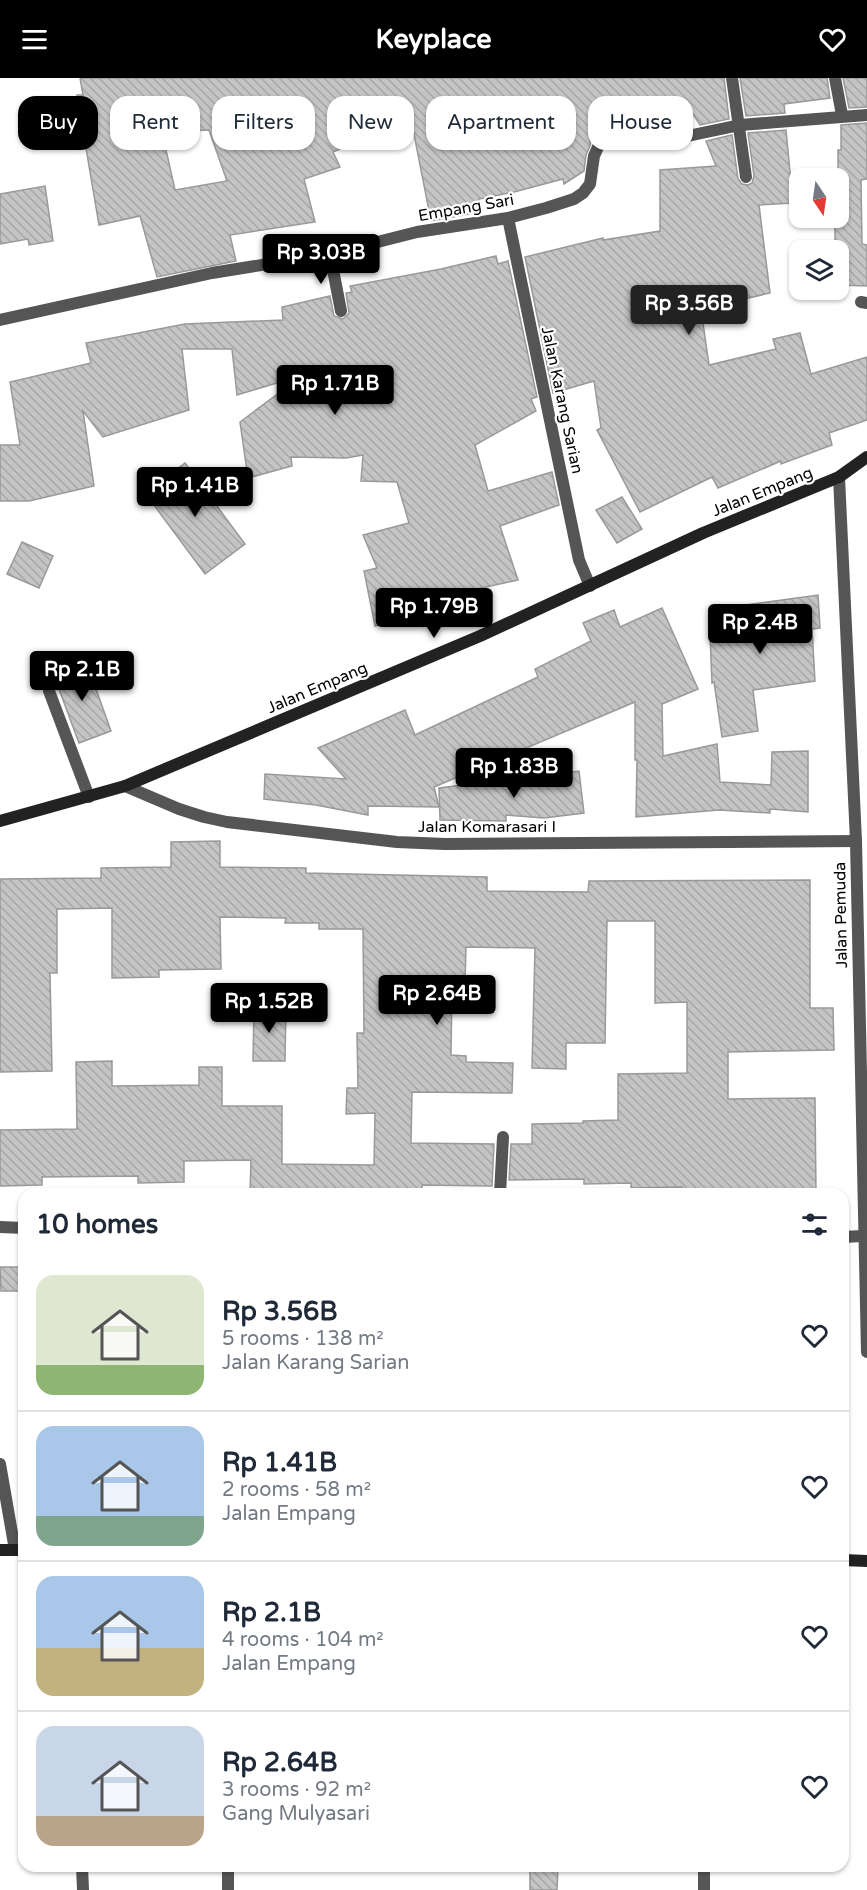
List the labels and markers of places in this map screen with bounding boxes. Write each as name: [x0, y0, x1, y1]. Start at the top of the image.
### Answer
pin: Rp 3.03B: [259, 234, 383, 285]
pin: Rp 3.56B: [627, 285, 751, 336]
pin: Rp 1.71B: [273, 365, 397, 416]
pin: Rp 1.41B: [133, 467, 257, 518]
pin: Rp 1.79B: [372, 588, 496, 639]
pin: Rp 2.4B: [705, 604, 815, 655]
pin: Rp 2.1B: [27, 651, 137, 702]
pin: Rp 1.83B: [452, 748, 576, 799]
pin: Rp 2.64B: [375, 975, 499, 1026]
pin: Rp 1.52B: [207, 983, 331, 1034]

